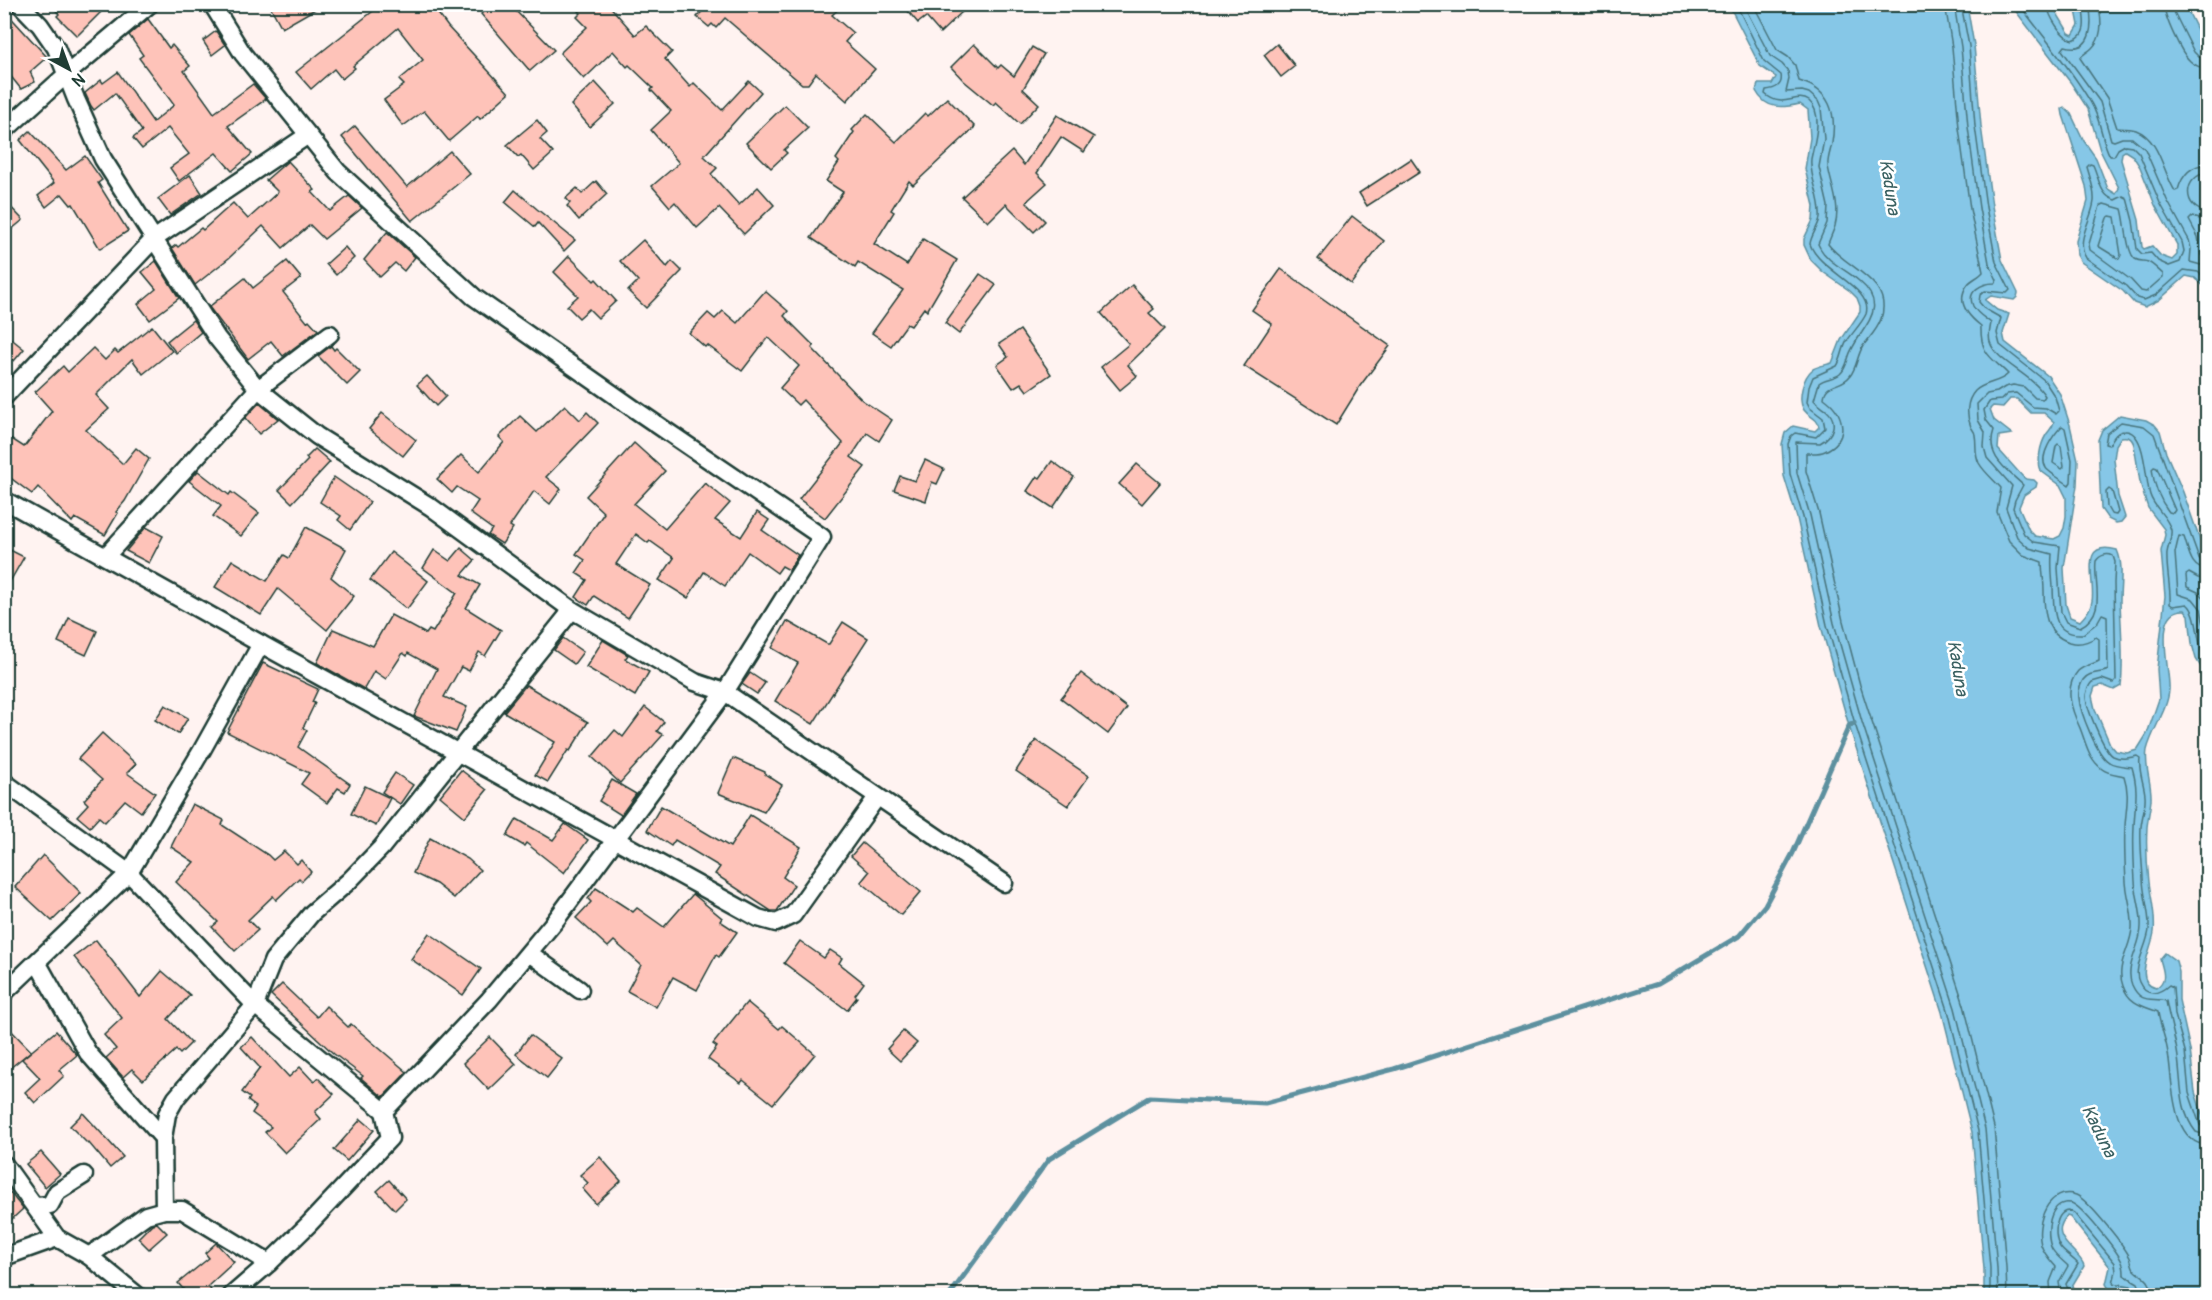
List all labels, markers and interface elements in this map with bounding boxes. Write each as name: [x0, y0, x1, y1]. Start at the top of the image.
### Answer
north arrow: [39, 39, 99, 99]
text: N: [67, 68, 89, 91]
water label: Kaduna: [1874, 158, 1905, 218]
water label: Kaduna: [1942, 639, 1973, 699]
water label: Kaduna: [2076, 1101, 2122, 1163]

